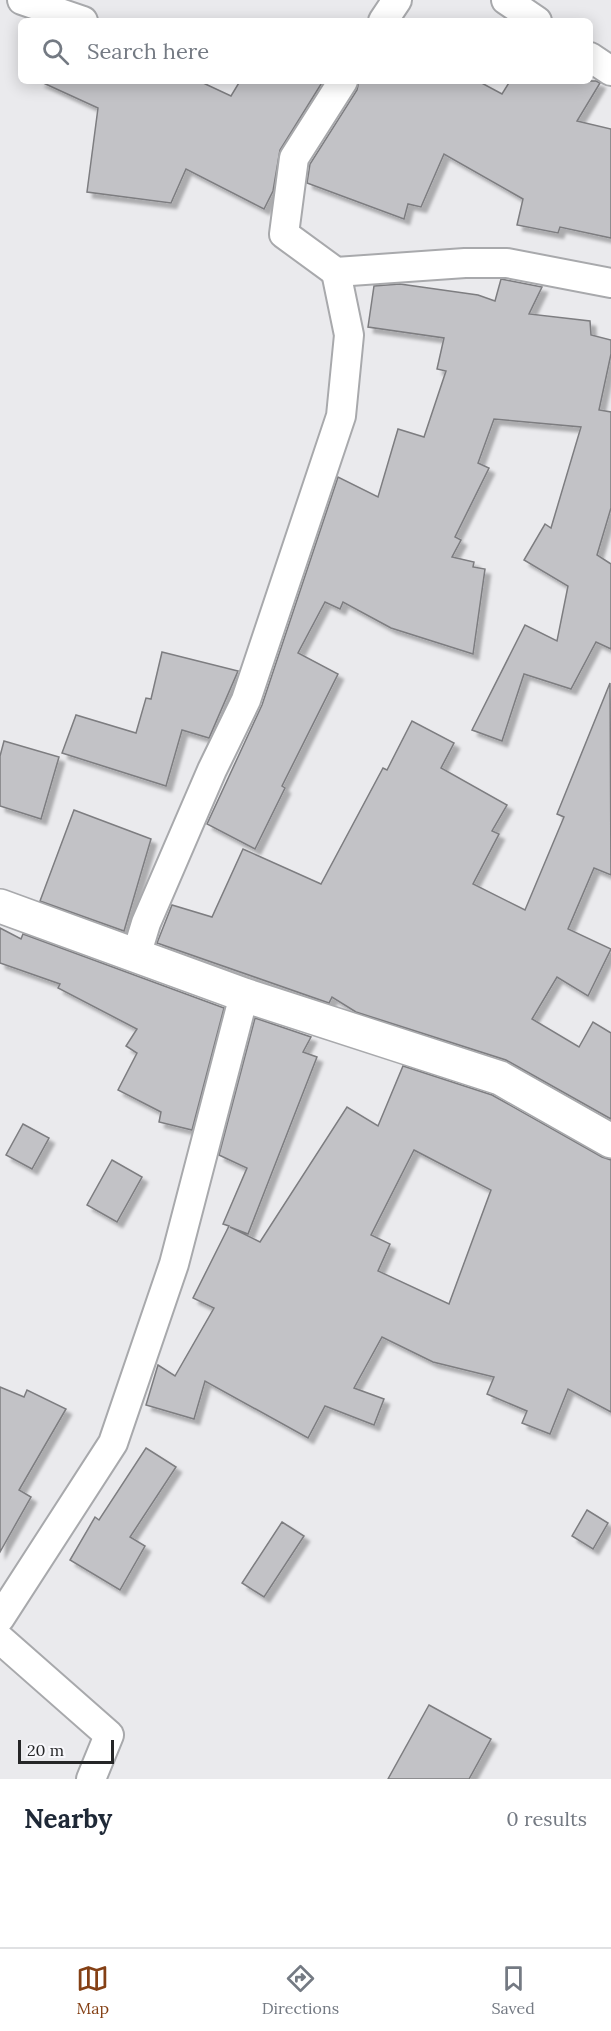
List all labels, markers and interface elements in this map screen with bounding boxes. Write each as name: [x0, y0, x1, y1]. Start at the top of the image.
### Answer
search box: [18, 18, 593, 84]
icon: search: [39, 35, 72, 68]
text: Search here: [87, 37, 209, 65]
scale bar: [18, 1737, 114, 1764]
text: 20 m: [27, 1740, 64, 1760]
text: Nearby: [24, 1802, 112, 1835]
text: 0 results: [506, 1806, 587, 1831]
tab: Map: [76, 1962, 109, 2018]
tab: Directions: [262, 1962, 339, 2018]
tab: Saved: [491, 1962, 535, 2018]

